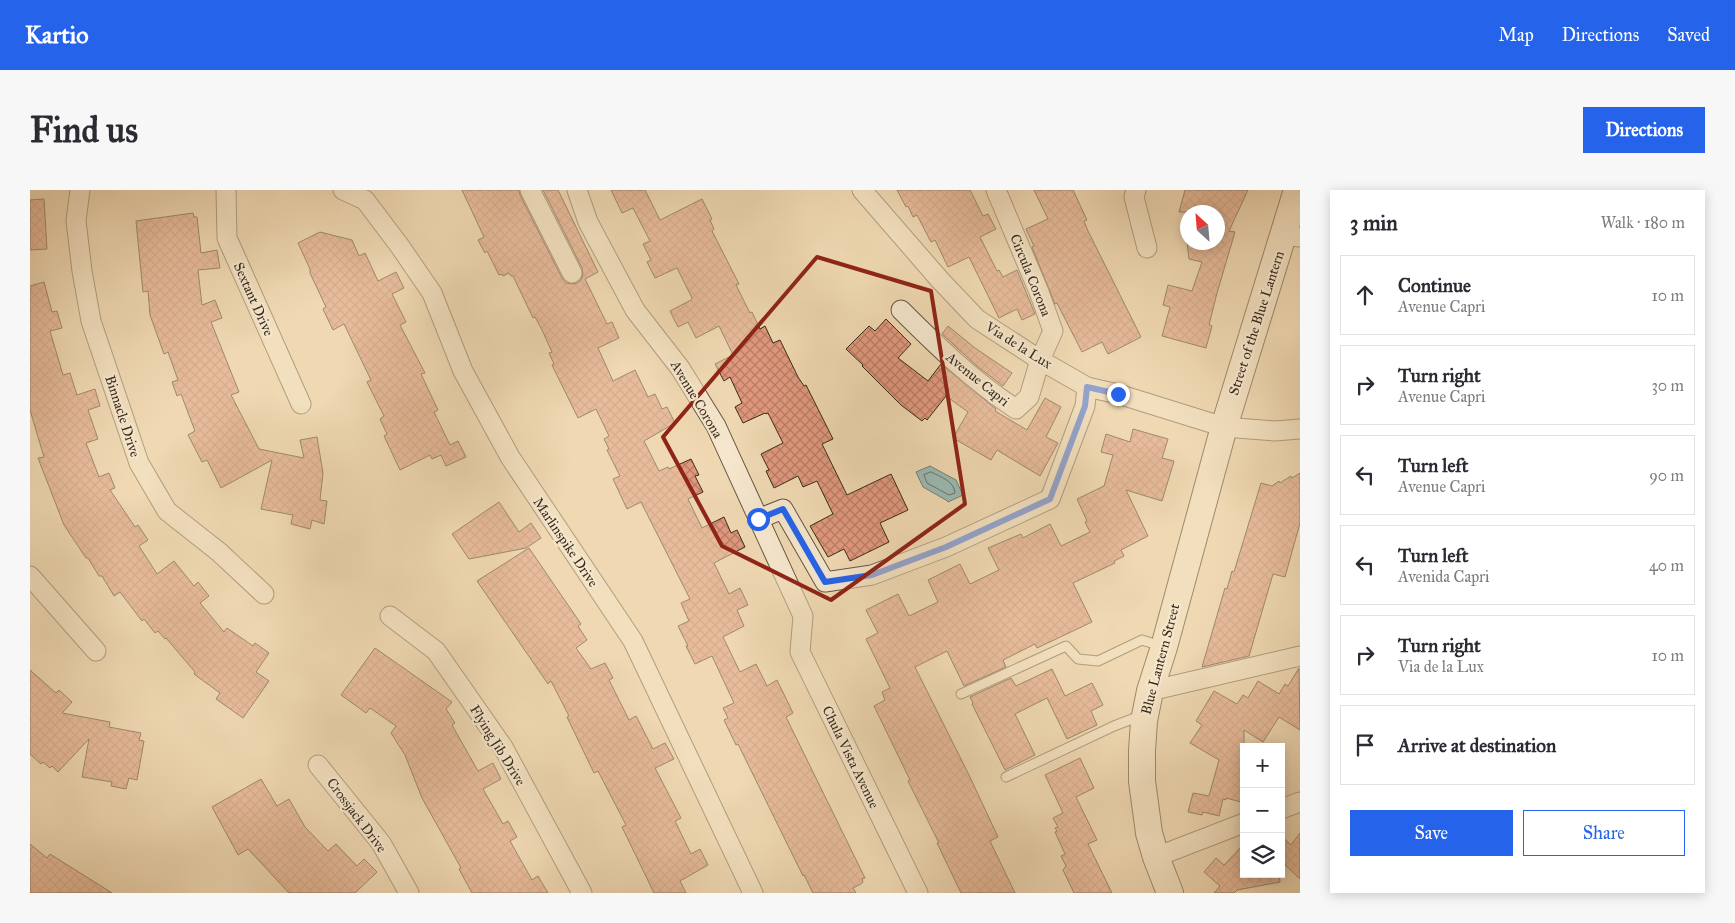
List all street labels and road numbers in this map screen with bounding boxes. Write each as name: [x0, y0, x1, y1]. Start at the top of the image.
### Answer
street label: Circula Corona: [1006, 232, 1055, 319]
street label: Street of the Blue Lantern: [1225, 248, 1288, 398]
street label: Sextant Drive: [230, 260, 277, 339]
street label: Via de la Lux: [982, 318, 1056, 373]
street label: Avenue Capri: [942, 348, 1013, 410]
street label: Avenue Corona: [666, 357, 726, 441]
street label: Binnacle Drive: [101, 373, 144, 459]
street label: Marlinspike Drive: [529, 494, 602, 590]
street label: Blue Lantern Street: [1137, 602, 1184, 717]
street label: Flying Jib Drive: [465, 702, 529, 789]
street label: Chula Vista Avenue: [818, 703, 883, 811]
street label: Crossjack Drive: [323, 775, 390, 856]

